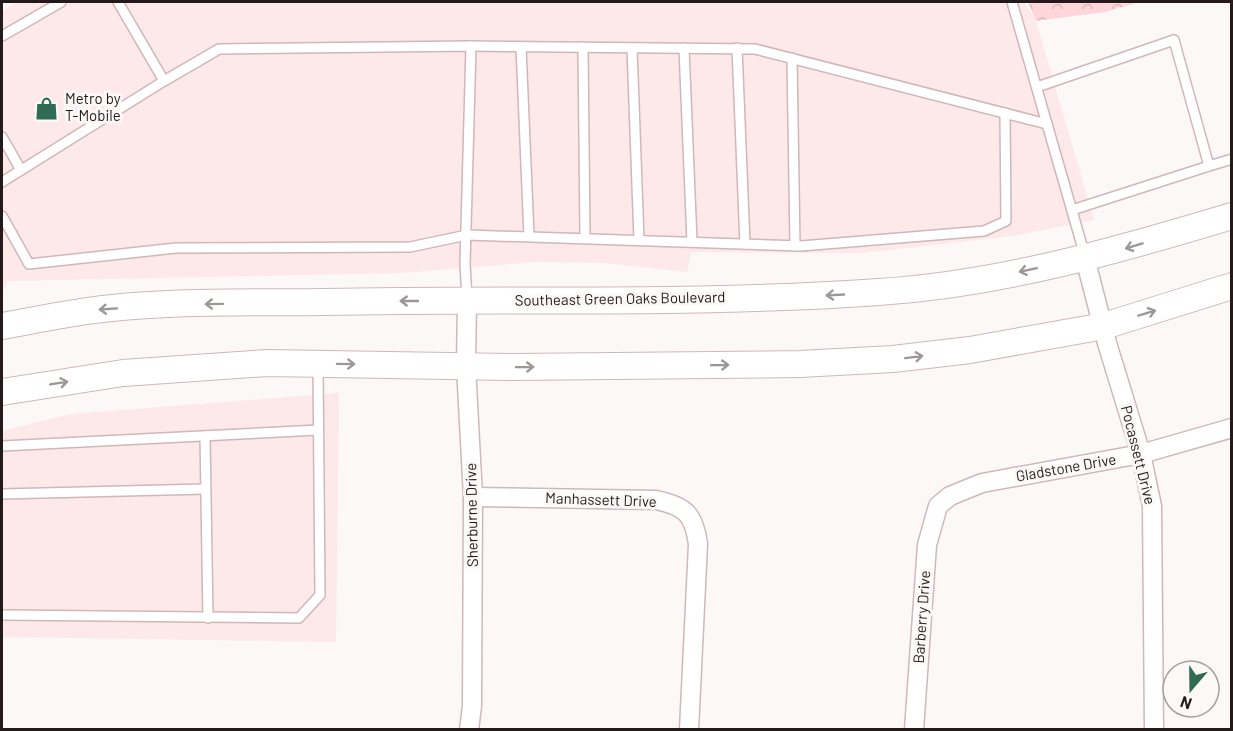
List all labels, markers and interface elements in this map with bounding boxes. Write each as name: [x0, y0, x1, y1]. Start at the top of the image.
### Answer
place label: Metro by T-Mobile: [65, 89, 121, 124]
shop icon: Metro by T-Mobile: [34, 95, 60, 121]
one-way arrow: [1125, 241, 1144, 252]
one-way arrow: [1019, 265, 1038, 277]
street label: Southeast Green Oaks Boulevard: [514, 287, 726, 309]
one-way arrow: [825, 289, 845, 300]
one-way arrow: [399, 295, 419, 307]
one-way arrow: [204, 298, 224, 310]
one-way arrow: [99, 304, 119, 315]
one-way arrow: [1137, 307, 1156, 318]
one-way arrow: [904, 351, 924, 362]
one-way arrow: [336, 358, 356, 370]
one-way arrow: [709, 359, 729, 371]
one-way arrow: [514, 361, 534, 373]
one-way arrow: [49, 378, 69, 389]
street label: Pocassett Drive: [1118, 403, 1160, 506]
street label: Gladstone Drive: [1014, 449, 1117, 485]
street label: Sherburne Drive: [461, 463, 481, 567]
street label: Manhassett Drive: [545, 488, 657, 510]
street label: Barberry Drive: [909, 570, 933, 664]
north arrow: [1161, 659, 1221, 719]
text: N: [1177, 693, 1194, 714]

